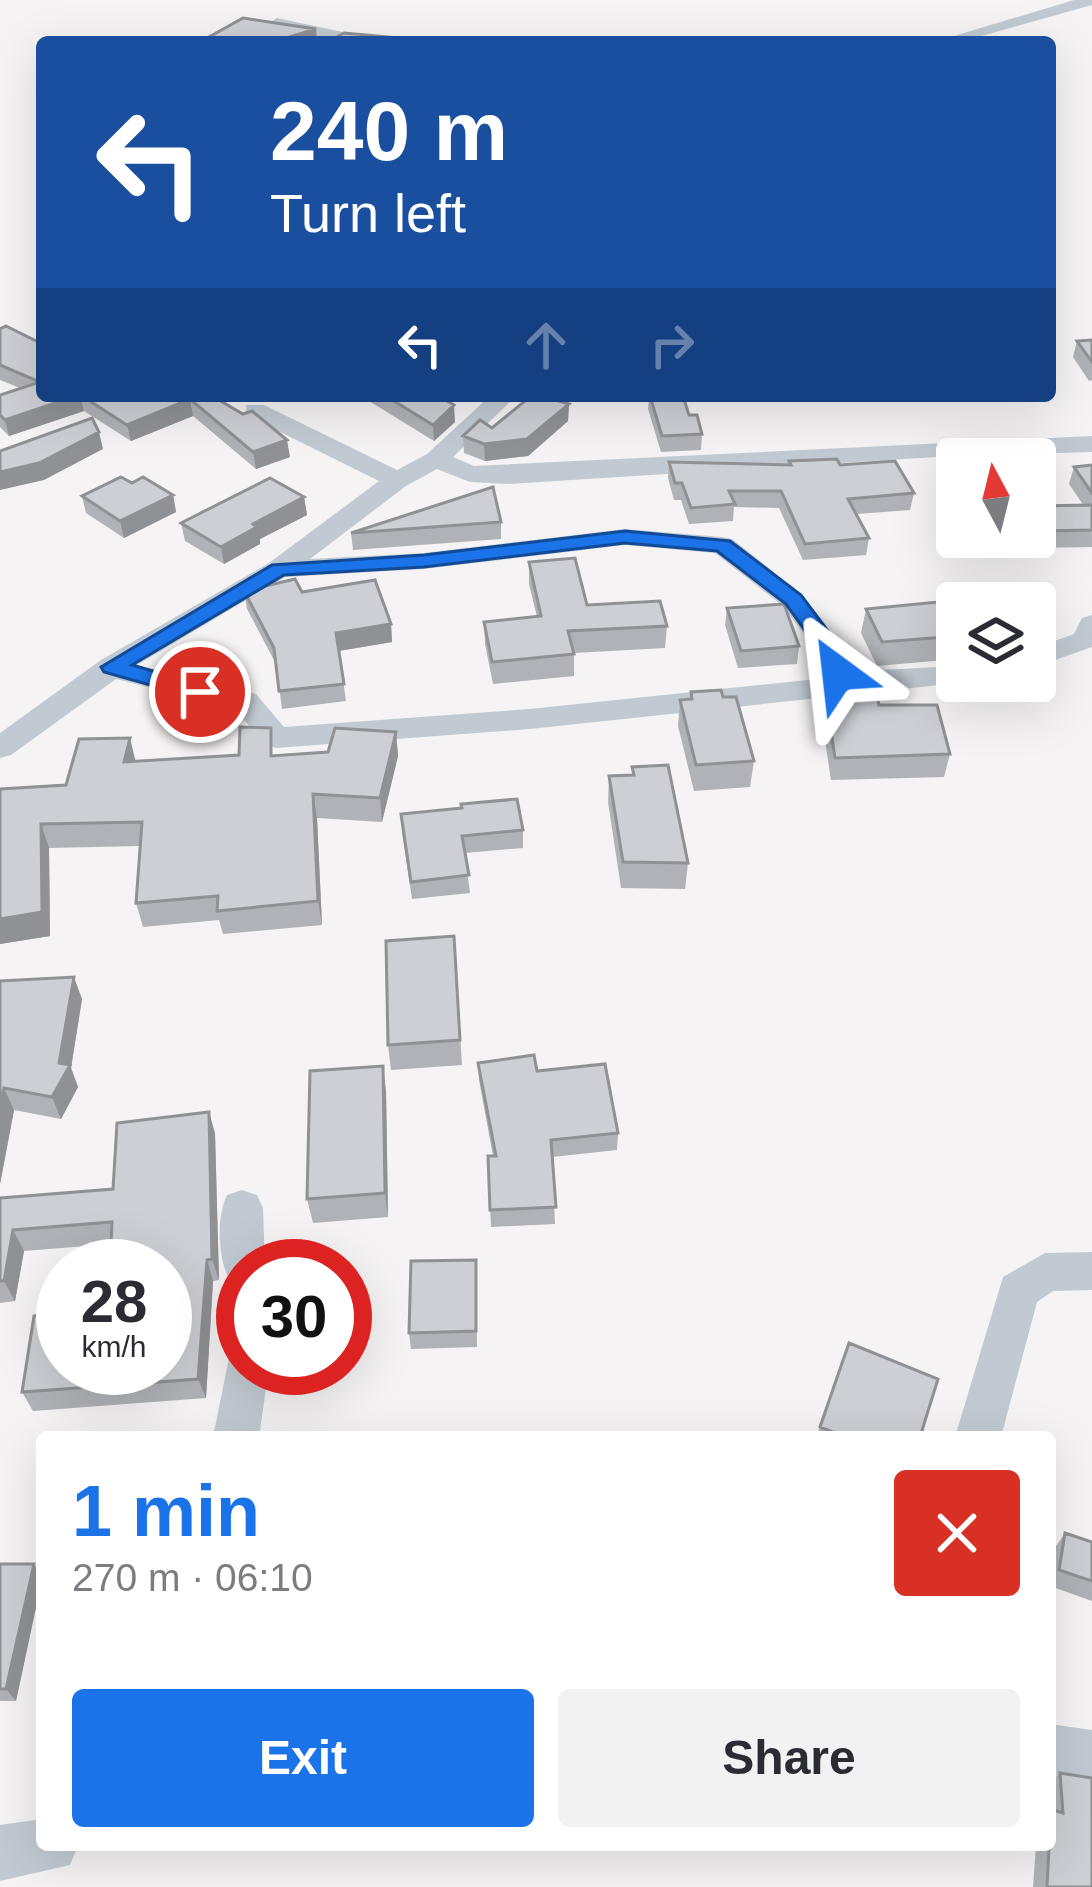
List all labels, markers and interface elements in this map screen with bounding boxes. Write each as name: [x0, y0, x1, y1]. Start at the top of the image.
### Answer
icon: left: [72, 84, 228, 240]
text: 240 m: [270, 84, 508, 178]
text: Turn left: [270, 183, 466, 243]
icon: left: [387, 312, 453, 378]
icon: ahead: [513, 312, 579, 378]
icon: right: [639, 312, 705, 378]
north arrow: [936, 438, 1056, 558]
map controls: [936, 438, 1056, 702]
button: layers: [936, 582, 1056, 702]
position arrow: [775, 610, 901, 736]
pin: [149, 641, 251, 743]
icon: arrive: [167, 659, 233, 725]
speed limit sign: 30: [216, 1239, 372, 1395]
text: 28: [81, 1268, 147, 1335]
text: km/h: [81, 1330, 147, 1363]
button: close: [894, 1470, 1020, 1596]
text: 1 min: [72, 1471, 260, 1551]
text: 270 m · 06:10: [72, 1556, 313, 1599]
button: Exit: [72, 1689, 534, 1827]
button: Share: [558, 1689, 1020, 1827]

